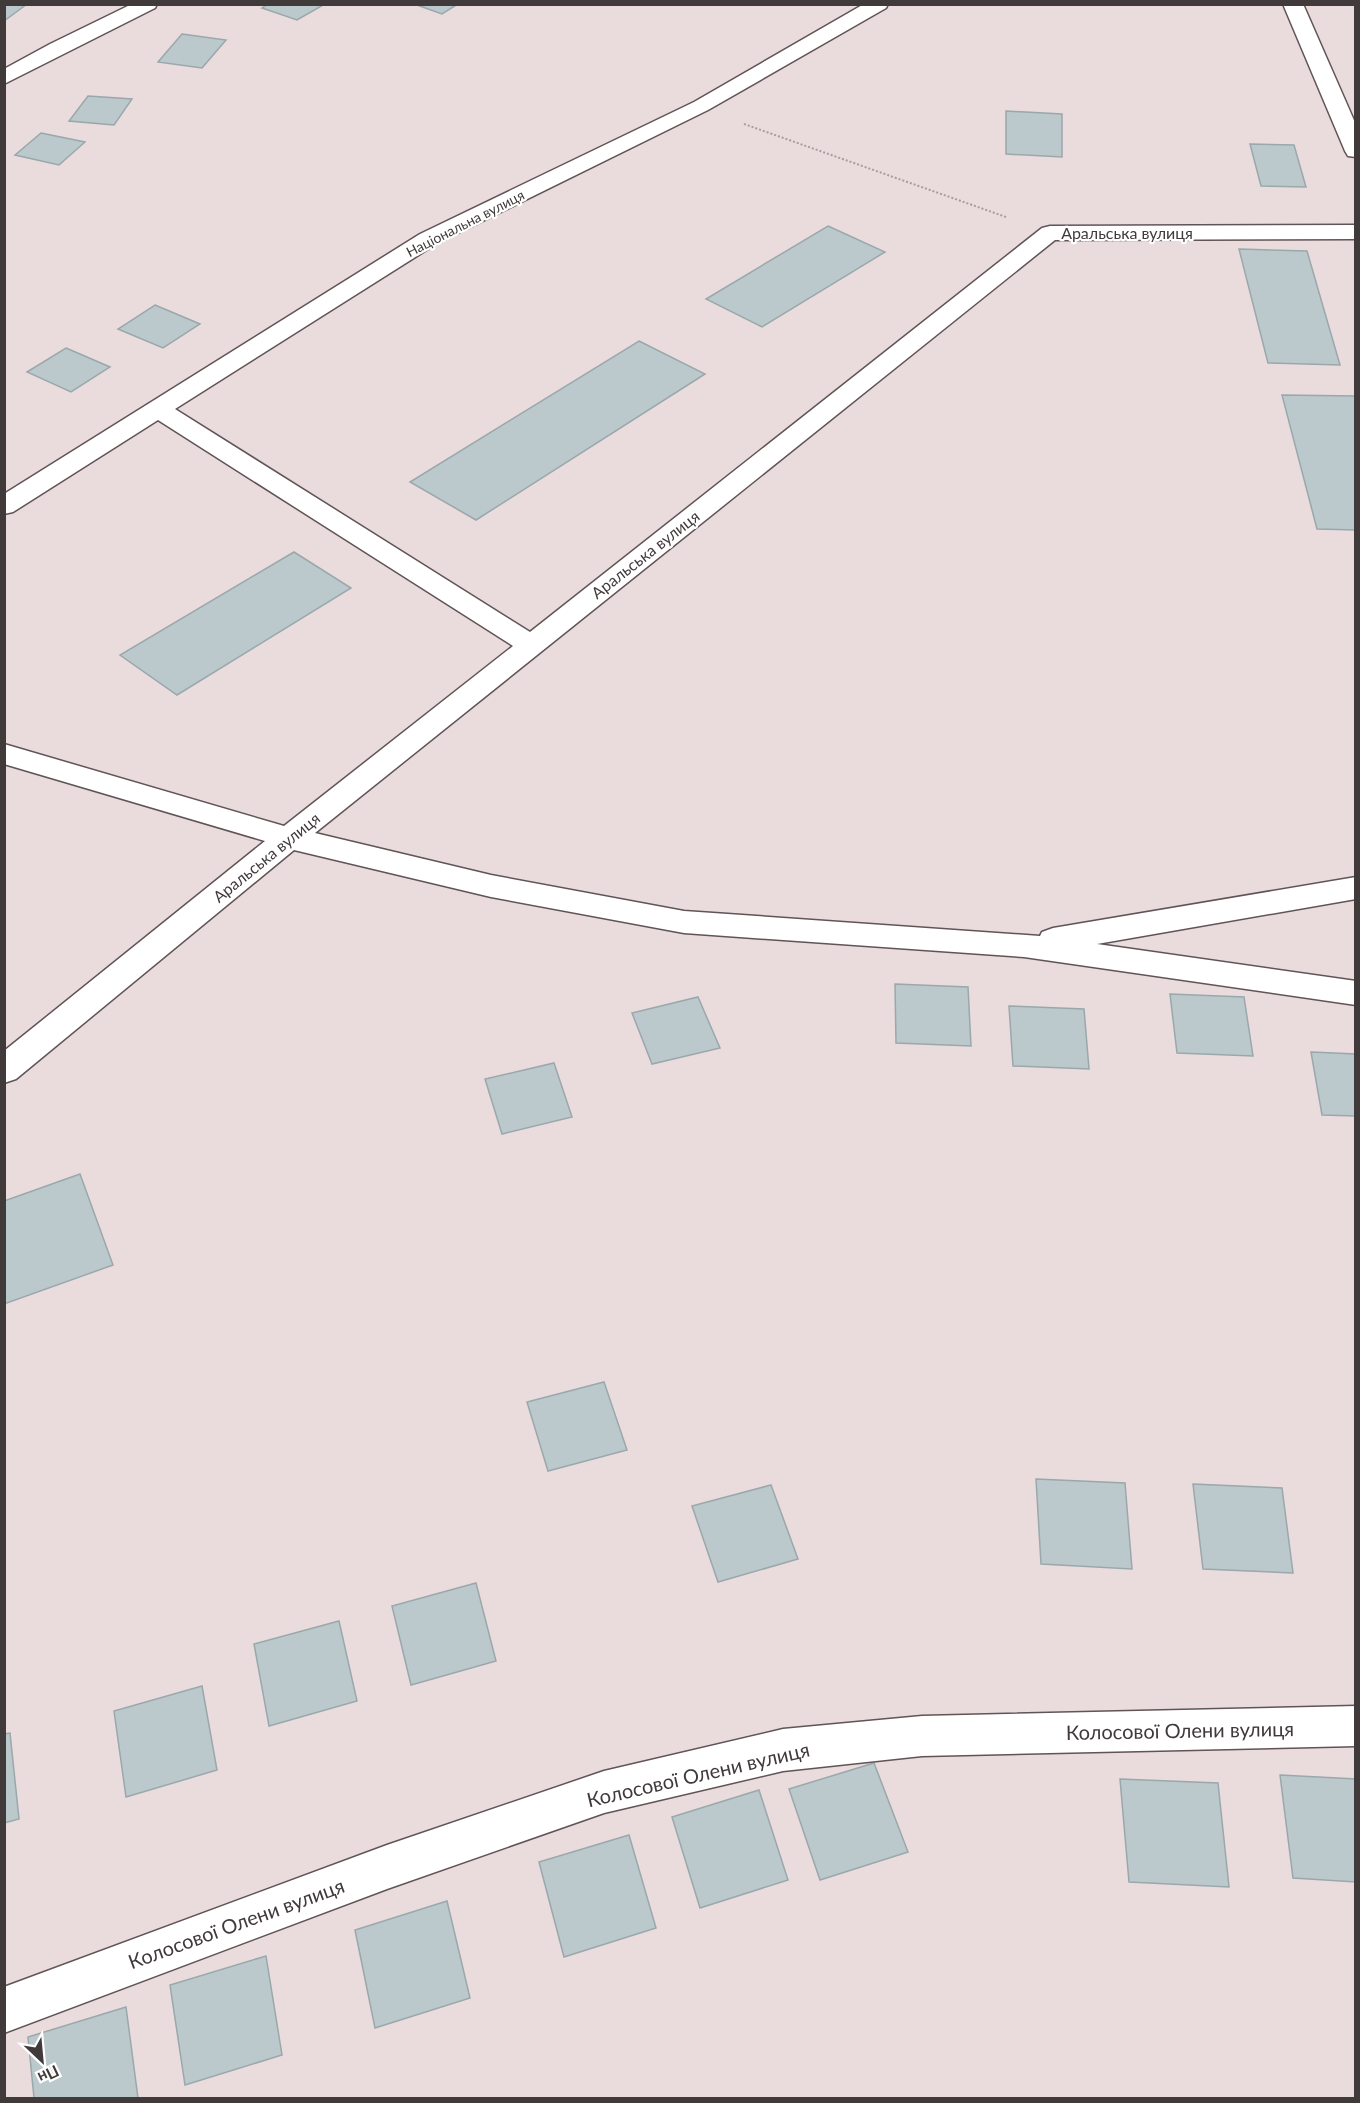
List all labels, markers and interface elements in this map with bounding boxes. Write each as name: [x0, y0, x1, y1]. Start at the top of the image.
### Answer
street label: Національна вулиця: [403, 186, 527, 260]
street label: Аральська вулиця: [1061, 223, 1193, 242]
street label: Аральська вулиця: [587, 506, 703, 602]
street label: Аральська вулиця: [209, 808, 323, 906]
street label: Колосової Олени вулиця: [1066, 1716, 1294, 1744]
street label: Колосової Олени вулиця: [584, 1737, 812, 1811]
street label: Колосової Олени вулиця: [125, 1873, 347, 1973]
north arrow: [12, 2031, 72, 2091]
text: Пн: [35, 2062, 62, 2088]

